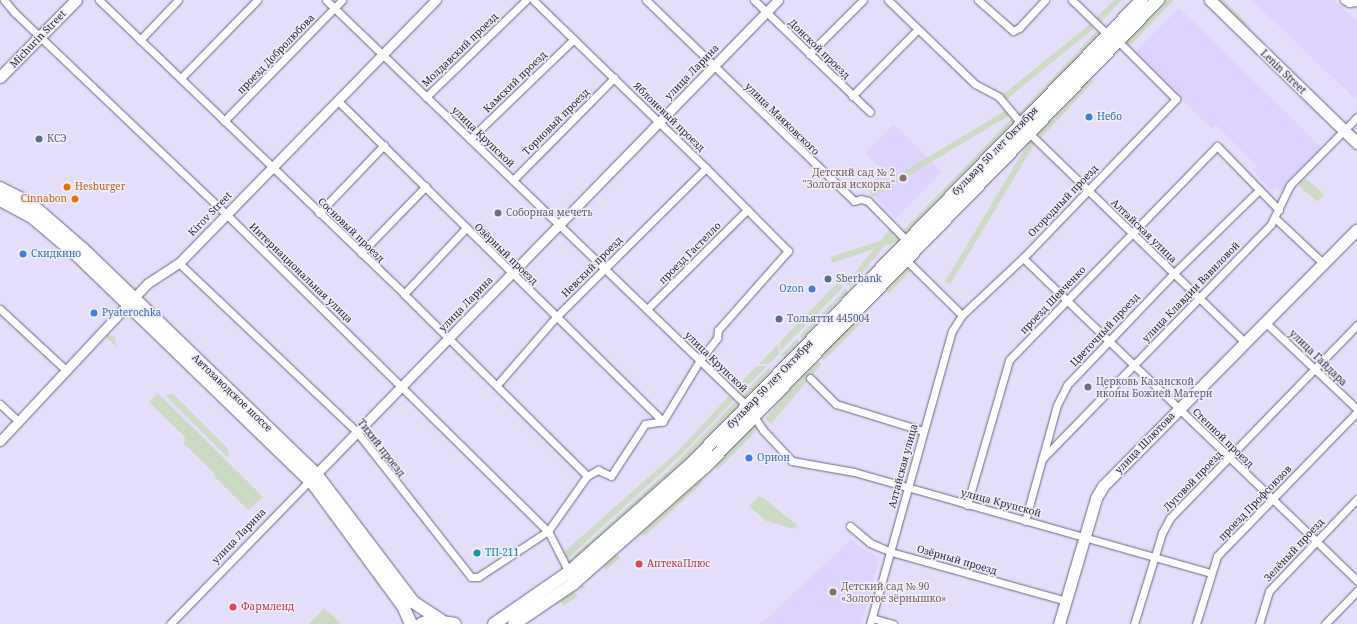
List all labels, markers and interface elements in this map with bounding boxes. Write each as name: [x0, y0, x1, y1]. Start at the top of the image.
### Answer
street label: Michurin Street: [8, 8, 68, 70]
street label: Молдавский проезд: [420, 11, 500, 89]
street label: проезд Добролюбова: [235, 12, 317, 96]
street label: Донской проезд: [786, 17, 852, 81]
street label: улица Ларина: [663, 42, 721, 102]
street label: Lenin Street: [1258, 47, 1308, 97]
street label: Камский проезд: [481, 49, 549, 115]
street label: Яблоневый проезд: [631, 80, 707, 154]
street label: улица Маяковского: [742, 80, 822, 158]
street label: Торновый проезд: [520, 86, 592, 158]
street label: улица Крупской: [449, 104, 517, 170]
street label: бульвар 50 лет Октября: [949, 104, 1041, 198]
place label: Небо: [1097, 111, 1122, 123]
marker: Небо: [1084, 112, 1094, 122]
place label: КСЭ: [47, 133, 66, 145]
marker: КСЭ: [34, 134, 44, 144]
street label: Огородный проезд: [1026, 162, 1100, 240]
place label: Детский сад № 2 "Золотая искорка": [803, 166, 895, 190]
marker: Детский сад № 2 "Золотая искорка": [898, 173, 908, 183]
place label: Hesburger: [75, 181, 125, 193]
marker: Hesburger: [62, 182, 72, 192]
street label: Kirov Street: [186, 189, 234, 239]
place label: Cinnabon: [21, 193, 67, 205]
marker: Cinnabon: [70, 194, 80, 204]
street label: Сосновый проезд: [315, 195, 387, 265]
street label: Алтайская улица: [1109, 197, 1179, 265]
place label: Cоборная мечеть: [506, 207, 593, 219]
marker: Cоборная мечеть: [493, 208, 503, 218]
street label: Интернациональная улица: [247, 220, 355, 326]
street label: проезд Гастелло: [657, 220, 723, 286]
street label: Озёрный проезд: [472, 221, 540, 287]
street label: Невский проезд: [559, 234, 625, 300]
street label: улица Клавдии Вавиловой: [1140, 239, 1242, 345]
place label: Скидкино: [31, 248, 81, 260]
marker: Скидкино: [18, 249, 28, 259]
street label: проезд Шевченко: [1018, 264, 1088, 336]
place label: Sberbank: [836, 273, 882, 285]
street label: улица Ларина: [437, 274, 495, 334]
marker: Sberbank: [823, 274, 833, 284]
place label: Ozon: [779, 283, 804, 295]
marker: Ozon: [807, 284, 817, 294]
street label: Цветочный проезд: [1068, 291, 1142, 369]
place label: Pyaterochka: [102, 307, 161, 319]
marker: Pyaterochka: [89, 308, 99, 318]
place label: Тольятти 445004: [787, 313, 870, 325]
marker: Тольятти 445004: [774, 314, 784, 324]
street label: улица Гайдара: [1287, 327, 1349, 389]
street label: улица Крупской: [682, 329, 750, 395]
street label: бульвар 50 лет Октября: [724, 337, 816, 431]
street label: Автозаводское шоссе: [190, 352, 274, 434]
place label: Церковь Казанской иконы Божией Матери: [1096, 375, 1212, 398]
marker: Церковь Казанской иконы Божией Матери: [1083, 382, 1093, 392]
street label: Степной проезд: [1190, 406, 1256, 470]
street label: улица Шлютова: [1113, 410, 1177, 476]
street label: Тихий проезд: [355, 417, 407, 479]
street label: Алтайская улица: [886, 423, 920, 509]
street label: Луговой проезд: [1161, 448, 1225, 514]
place label: Орион: [757, 452, 790, 464]
marker: Орион: [744, 453, 754, 463]
street label: проезд Профсоюзов: [1216, 463, 1294, 543]
street label: улица Крупской: [960, 487, 1042, 519]
street label: улица Ларина: [210, 506, 268, 566]
street label: Зелёный проезд: [1262, 516, 1326, 584]
street label: Озёрный проезд: [915, 543, 999, 577]
place label: ТП-211: [485, 547, 519, 559]
marker: ТП-211: [472, 548, 482, 558]
place label: АптекаПлюс: [647, 558, 710, 570]
marker: АптекаПлюс: [634, 559, 644, 569]
place label: Детский сад № 90 «Золотое зёрнышко»: [841, 580, 946, 604]
marker: Детский сад № 90 «Золотое зёрнышко»: [828, 587, 838, 597]
place label: Фармленд: [241, 601, 294, 613]
marker: Фармленд: [228, 602, 238, 612]

